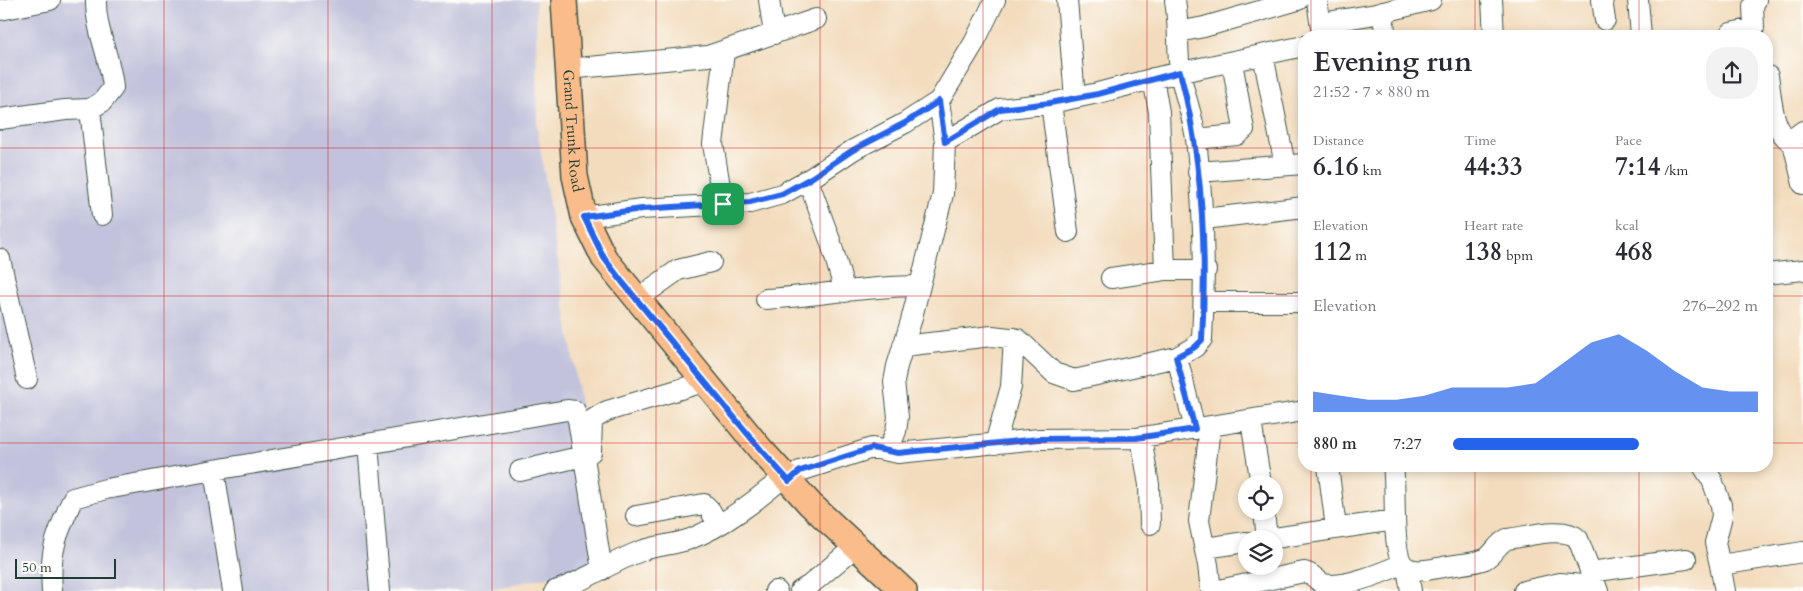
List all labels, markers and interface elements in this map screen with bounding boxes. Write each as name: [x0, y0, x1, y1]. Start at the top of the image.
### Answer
text: Evening run: [1313, 43, 1472, 81]
button: share: [1706, 47, 1758, 99]
street label: Grand Trunk Road: [558, 69, 588, 194]
text: 21:52 · 7 × 880 m: [1313, 81, 1430, 103]
text: Distance: [1313, 131, 1364, 150]
text: Time: [1464, 131, 1496, 150]
text: Pace: [1615, 131, 1642, 150]
text: 6.16: [1313, 150, 1359, 184]
text: 44:33: [1464, 150, 1522, 184]
text: 7:14: [1615, 150, 1661, 184]
text: km: [1359, 161, 1382, 180]
text: /km: [1661, 161, 1688, 180]
pin: [702, 183, 744, 225]
icon: arrive: [709, 190, 737, 218]
text: Elevation: [1313, 216, 1369, 235]
text: Heart rate: [1464, 216, 1523, 235]
text: kcal: [1615, 216, 1639, 235]
text: 112: [1313, 235, 1351, 269]
text: 138: [1464, 235, 1502, 269]
text: 468: [1615, 235, 1653, 269]
text: m: [1351, 246, 1367, 265]
text: bpm: [1502, 246, 1533, 265]
text: Elevation: [1313, 295, 1377, 317]
text: 276–292 m: [1682, 295, 1758, 317]
text: 880 m: [1313, 433, 1357, 455]
text: 7:27: [1393, 433, 1422, 455]
map controls: [1238, 475, 1283, 575]
button: locate: [1238, 475, 1283, 520]
button: layers: [1238, 530, 1283, 575]
scale bar: [15, 556, 116, 579]
text: 50 m: [22, 558, 52, 577]

